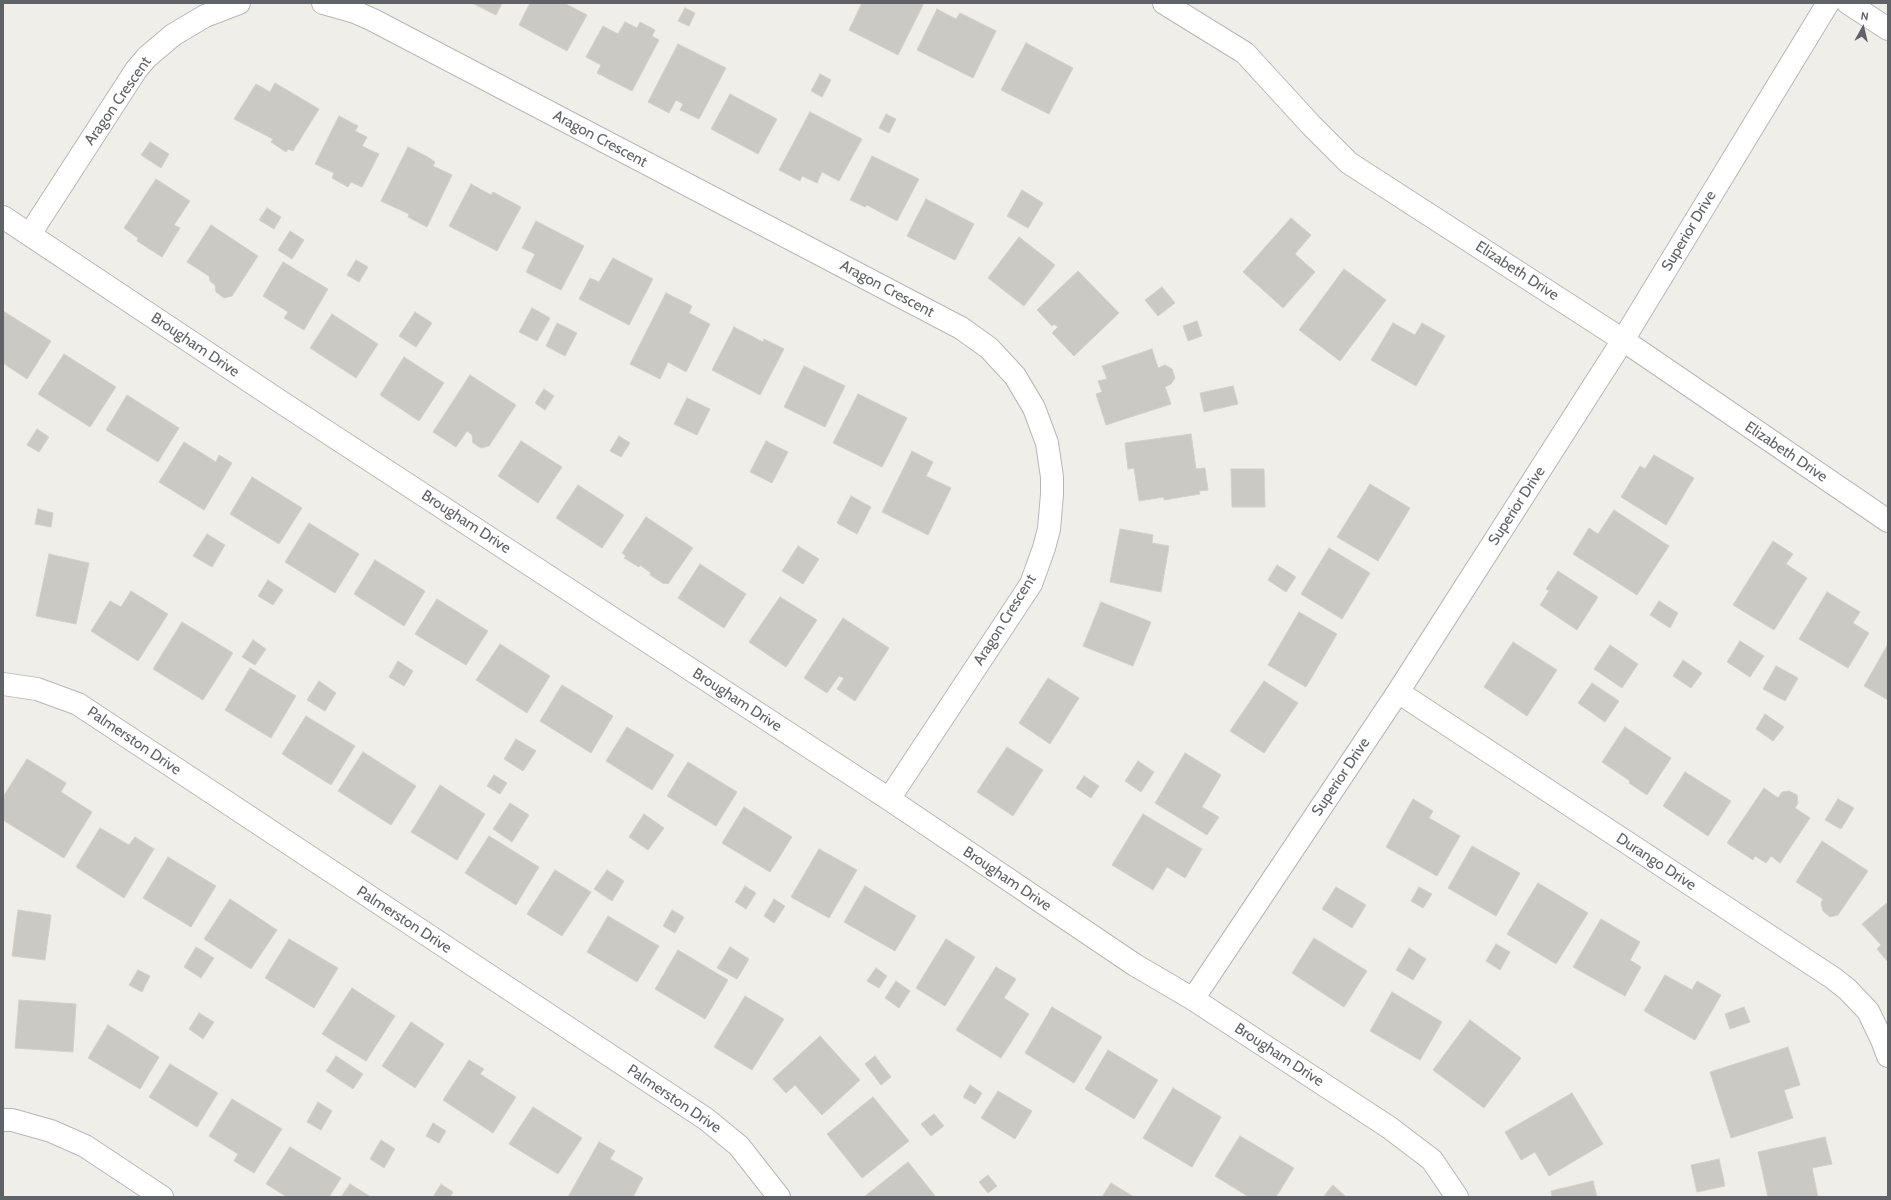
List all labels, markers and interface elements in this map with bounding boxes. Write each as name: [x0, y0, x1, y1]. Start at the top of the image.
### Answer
north arrow: [1843, 8, 1883, 48]
text: N: [1860, 9, 1869, 24]
street label: Aragon Crescent: [81, 53, 155, 149]
street label: Aragon Crescent: [550, 107, 650, 171]
street label: Superior Drive: [1658, 188, 1720, 274]
street label: Elizabeth Drive: [1472, 237, 1562, 305]
street label: Aragon Crescent: [837, 257, 937, 321]
street label: Brougham Drive: [147, 309, 243, 381]
street label: Elizabeth Drive: [1741, 418, 1831, 486]
street label: Superior Drive: [1485, 463, 1549, 549]
street label: Brougham Drive: [418, 487, 514, 557]
street label: Aragon Crescent: [970, 571, 1040, 669]
street label: Brougham Drive: [689, 665, 785, 735]
street label: Palmerston Drive: [84, 703, 184, 779]
street label: Superior Drive: [1308, 734, 1374, 820]
street label: Durango Drive: [1613, 829, 1699, 895]
street label: Brougham Drive: [959, 843, 1055, 915]
street label: Palmerston Drive: [353, 883, 455, 957]
street label: Brougham Drive: [1231, 1020, 1327, 1090]
street label: Palmerston Drive: [624, 1061, 724, 1137]

